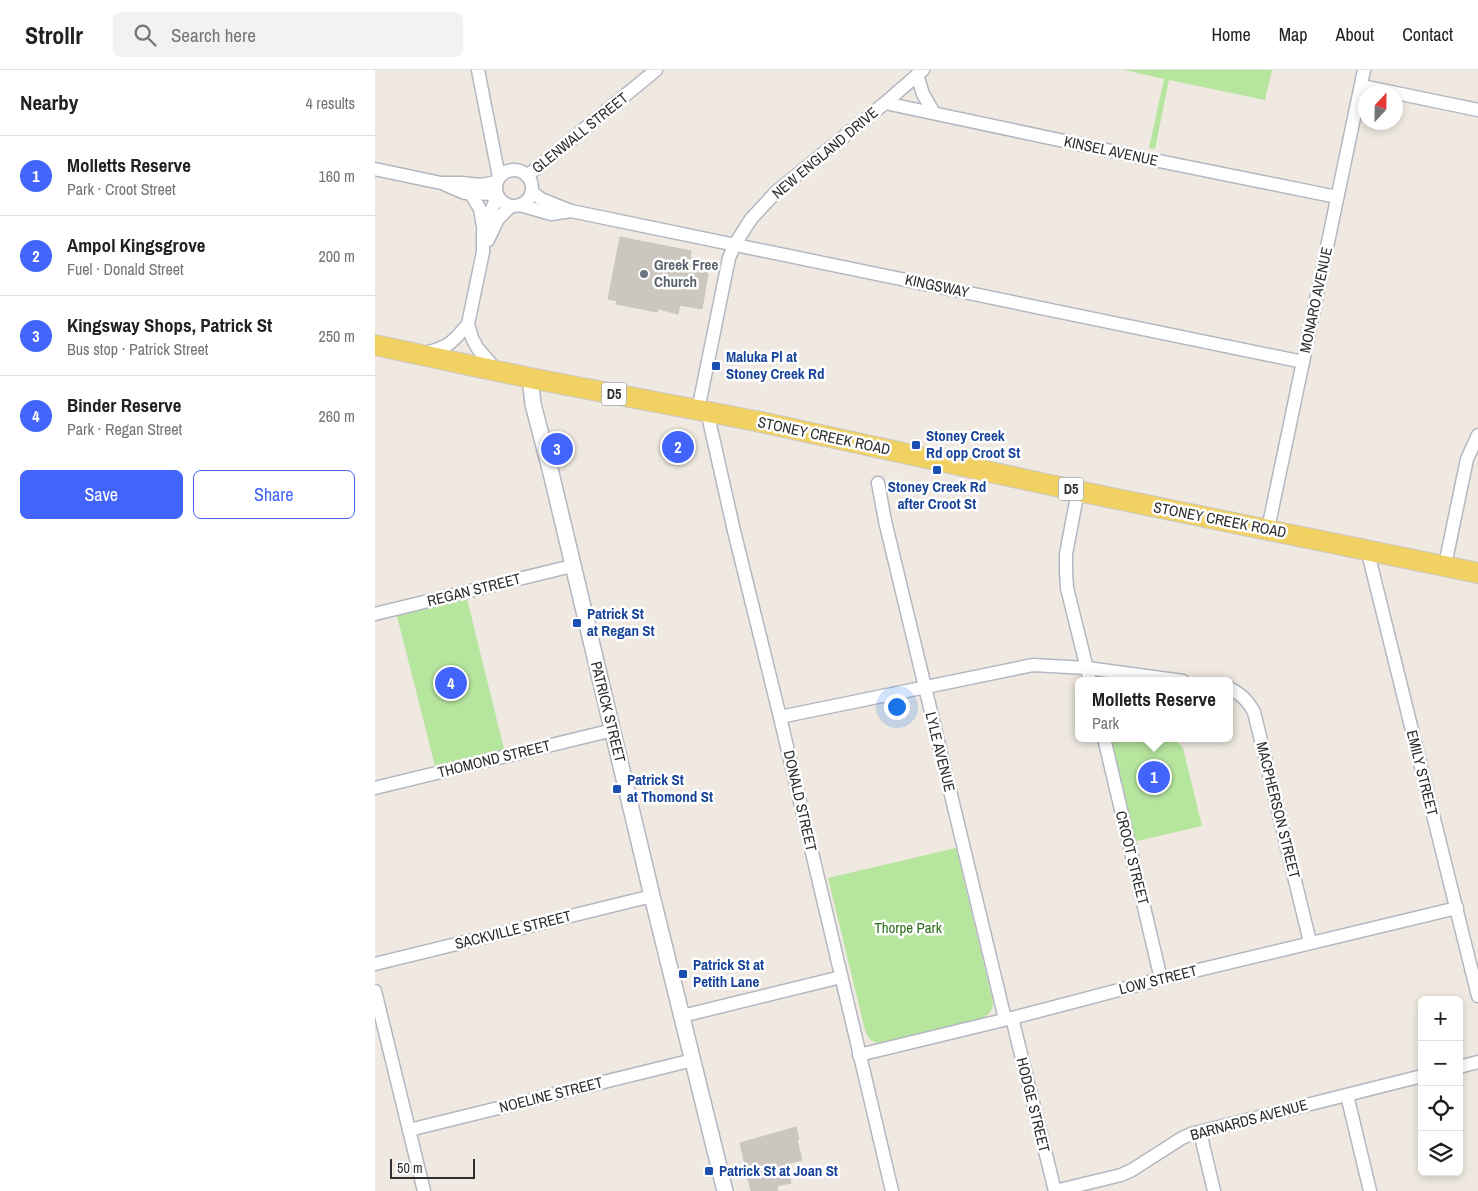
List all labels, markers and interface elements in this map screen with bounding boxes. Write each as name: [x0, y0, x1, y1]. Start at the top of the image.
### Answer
search box: [113, 12, 463, 57]
text: Strollr: [25, 19, 83, 51]
icon: search: [131, 21, 159, 49]
text: Search here: [171, 22, 256, 48]
text: Home: [1211, 22, 1251, 47]
text: Map: [1279, 22, 1308, 47]
text: About: [1336, 22, 1374, 47]
text: Contact: [1402, 22, 1453, 47]
north arrow: [1358, 85, 1403, 130]
street label: GLENWALL STREET: [527, 87, 633, 178]
text: Nearby: [20, 88, 78, 117]
text: 4 results: [305, 92, 355, 114]
street label: NEW ENGLAND DRIVE: [767, 102, 882, 203]
street label: KINSEL AVENUE: [1062, 130, 1160, 171]
text: Molletts Reserve: [67, 152, 191, 178]
text: 1: [32, 165, 40, 187]
text: 160 m: [319, 165, 355, 187]
text: Park · Croot Street: [67, 178, 176, 200]
text: Ampol Kingsgrove: [67, 232, 206, 258]
text: 2: [32, 245, 40, 267]
text: 200 m: [319, 245, 355, 267]
street label: MONARO AVENUE: [1294, 245, 1337, 355]
place label: Greek Free Church: [654, 254, 718, 292]
text: Fuel · Donald Street: [67, 258, 184, 280]
marker: Greek Free Church: [638, 268, 650, 280]
street label: KINGSWAY: [903, 268, 972, 303]
text: Kingsway Shops, Patrick St: [67, 312, 272, 338]
text: 3: [32, 325, 40, 347]
text: 250 m: [319, 325, 355, 347]
text: Bus stop · Patrick Street: [67, 338, 209, 360]
place label: Maluka Pl at Stoney Creek Rd: [726, 346, 824, 384]
marker: Maluka Pl at Stoney Creek Rd: [710, 360, 722, 372]
road number: D5: [601, 382, 627, 406]
text: Binder Reserve: [67, 392, 181, 418]
text: 4: [32, 405, 40, 427]
text: 260 m: [319, 405, 355, 427]
street label: STONEY CREEK ROAD: [756, 411, 892, 460]
text: Park · Regan Street: [67, 418, 182, 440]
place label: Stoney Creek Rd opp Croot St: [926, 425, 1020, 463]
pin: 2: [662, 428, 694, 466]
pin: 3: [541, 430, 573, 468]
marker: Stoney Creek Rd opp Croot St: [910, 439, 922, 451]
marker: Stoney Creek Rd after Croot St: [931, 464, 943, 476]
button: Save: [20, 470, 183, 519]
button: Share: [193, 470, 355, 519]
place label: Stoney Creek Rd after Croot St: [888, 476, 986, 514]
road number: D5: [1059, 478, 1083, 500]
street label: STONEY CREEK ROAD: [1152, 496, 1288, 543]
street label: REGAN STREET: [425, 568, 523, 611]
place label: Patrick St at Regan St: [587, 603, 655, 641]
marker: Patrick St at Regan St: [571, 617, 583, 629]
street label: PATRICK STREET: [586, 659, 631, 765]
pin: 4: [435, 664, 467, 702]
popup: [1075, 677, 1233, 742]
text: Molletts Reserve: [1092, 686, 1216, 712]
your location: [884, 694, 910, 720]
street label: LYLE AVENUE: [920, 710, 961, 794]
text: Park: [1092, 712, 1119, 734]
street label: EMILY STREET: [1402, 728, 1443, 818]
street label: THOMOND STREET: [435, 734, 553, 783]
street label: MACPHERSON STREET: [1251, 739, 1306, 881]
street label: DONALD STREET: [779, 748, 822, 854]
pin: 1: [1138, 758, 1170, 796]
place label: Patrick St at Thomond St: [627, 769, 713, 807]
marker: Patrick St at Thomond St: [611, 783, 623, 795]
street label: CROOT STREET: [1111, 809, 1154, 908]
street label: SACKVILLE STREET: [453, 905, 574, 954]
park label: Thorpe Park: [874, 917, 943, 938]
place label: Patrick St at Petith Lane: [693, 954, 764, 992]
street label: LOW STREET: [1117, 960, 1200, 999]
marker: Patrick St at Petith Lane: [677, 968, 689, 980]
map controls: [1418, 996, 1463, 1176]
button: +: [1418, 996, 1463, 1041]
button: −: [1418, 1041, 1463, 1086]
street label: HODGE STREET: [1012, 1055, 1056, 1155]
street label: NOELINE STREET: [497, 1071, 605, 1118]
button: locate: [1418, 1086, 1463, 1131]
street label: BARNARDS AVENUE: [1188, 1094, 1310, 1145]
button: layers: [1418, 1131, 1463, 1176]
scale bar: [390, 1156, 475, 1179]
text: 50 m: [397, 1159, 423, 1177]
place label: Patrick St at Joan St: [719, 1160, 838, 1181]
marker: Patrick St at Joan St: [703, 1165, 715, 1177]

